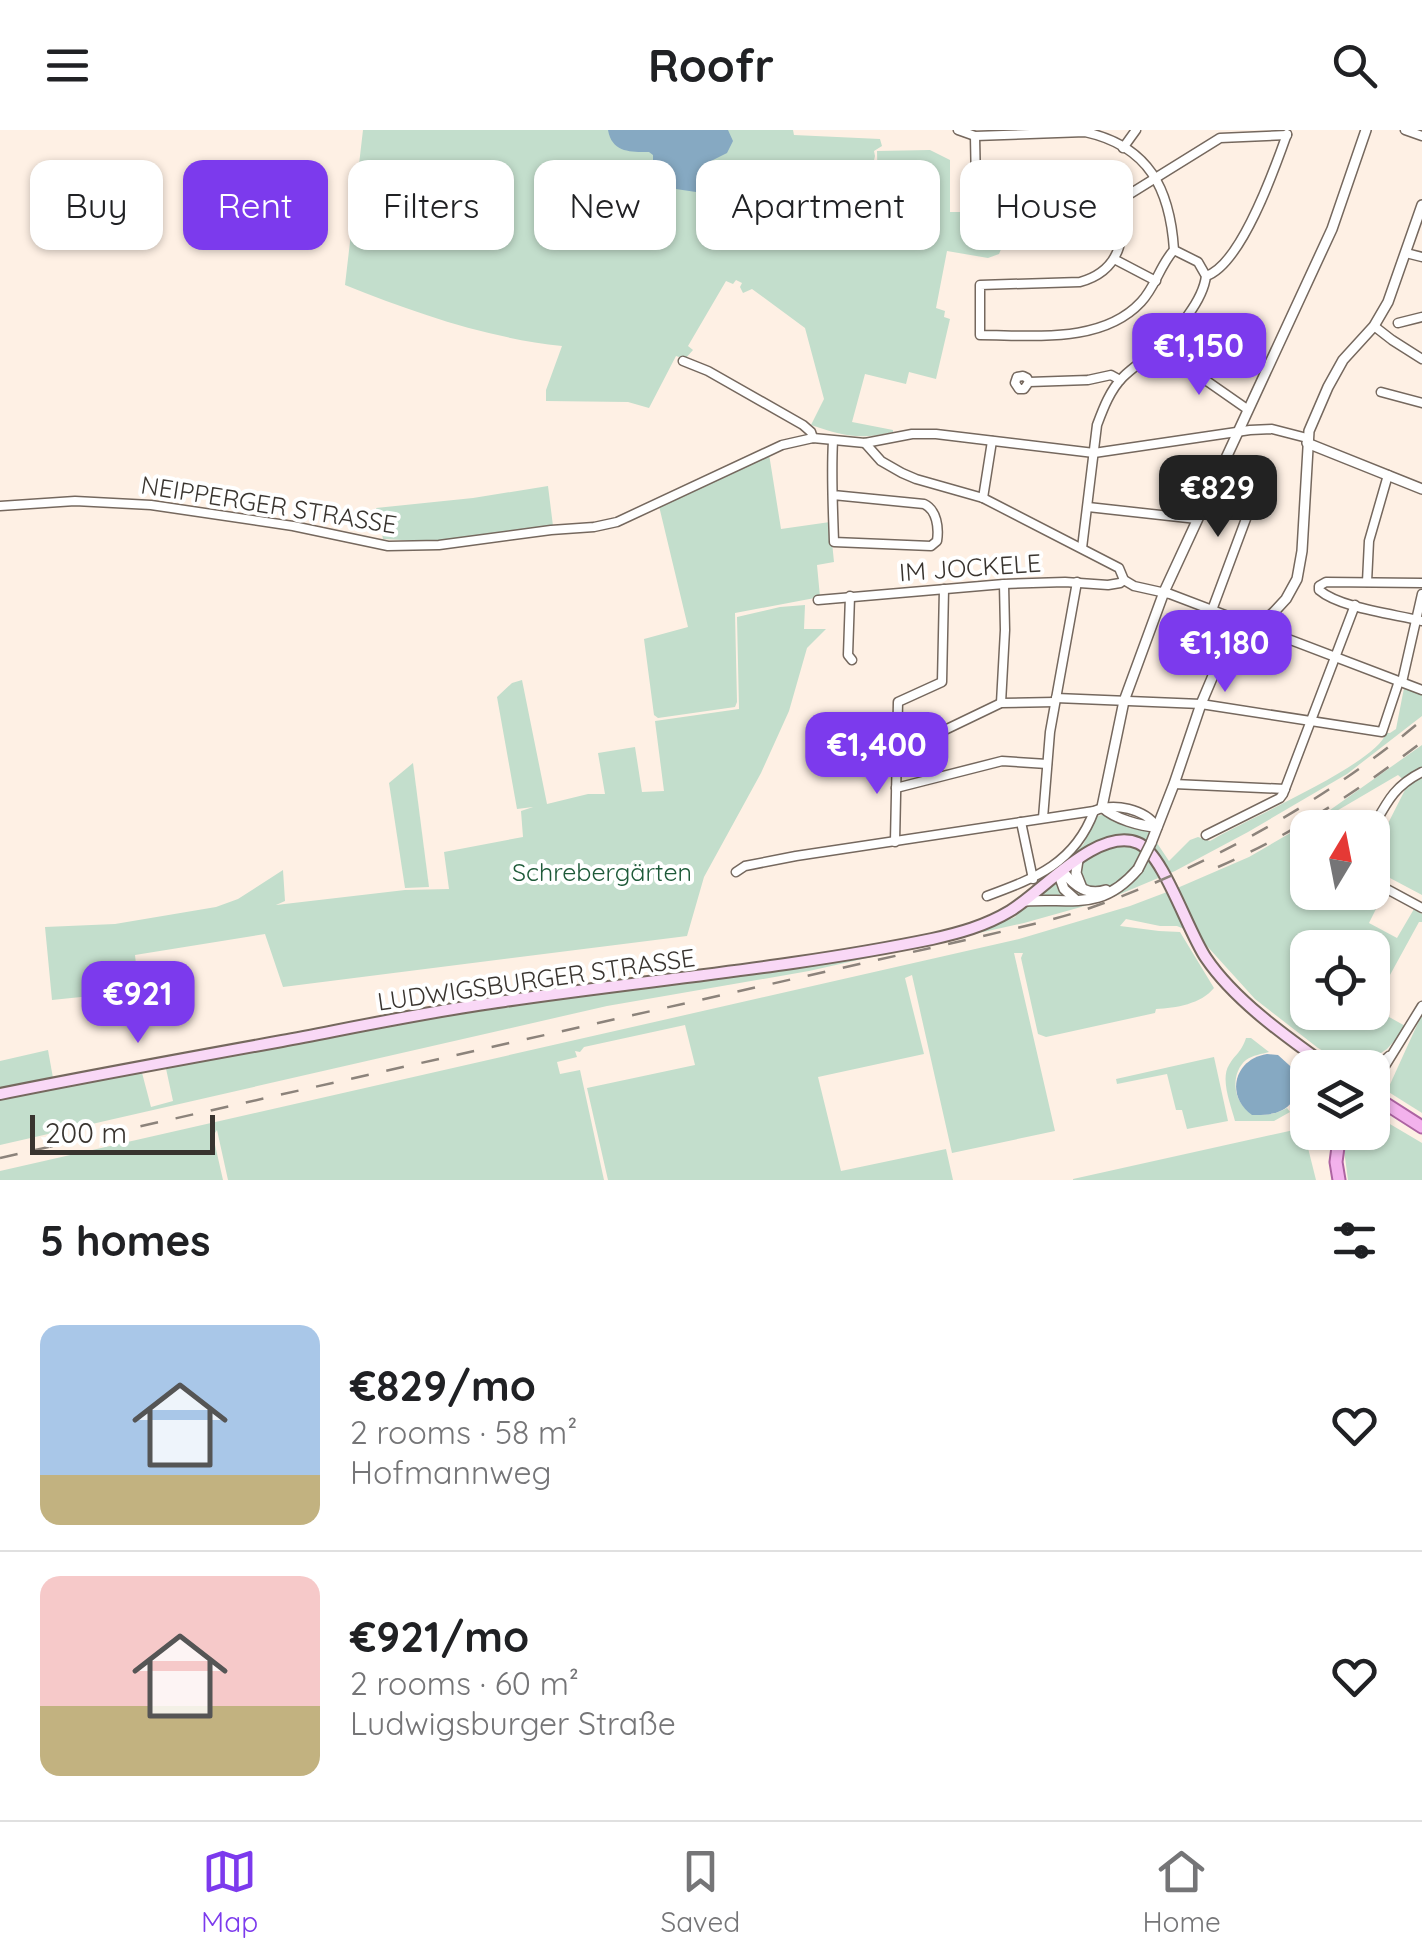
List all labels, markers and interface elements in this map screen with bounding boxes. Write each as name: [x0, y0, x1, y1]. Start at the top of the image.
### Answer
text: Roofr: [648, 37, 774, 93]
icon: menu: [40, 38, 95, 93]
icon: search: [1327, 38, 1382, 93]
chip: Buy: [30, 160, 163, 250]
chip: Rent: [183, 160, 328, 250]
chip: Filters: [348, 160, 514, 250]
chip: New: [534, 160, 676, 250]
chip: Apartment: [696, 160, 940, 250]
chip: House: [960, 160, 1133, 250]
pin: €1,150: [1118, 313, 1280, 398]
text: €1,150: [1154, 325, 1244, 365]
pin: €829: [1159, 455, 1277, 540]
text: €829: [1181, 467, 1255, 507]
street label: NEIPPERGER STRASSE: [139, 468, 399, 540]
street label: IM JOCKELE: [898, 547, 1042, 587]
pin: €1,180: [1144, 610, 1306, 695]
text: €1,180: [1181, 622, 1269, 662]
pin: €1,400: [796, 712, 958, 797]
text: €1,400: [827, 724, 927, 764]
north arrow: [1290, 810, 1390, 910]
map controls: [1290, 810, 1390, 1150]
park label: Schrebergärten: [512, 856, 692, 887]
button: locate: [1290, 930, 1390, 1030]
street label: LUDWIGSBURGER STRASSE: [375, 941, 697, 1017]
pin: €921: [79, 961, 197, 1046]
text: €921: [104, 973, 172, 1013]
button: layers: [1290, 1050, 1390, 1150]
scale bar: [30, 1110, 215, 1154]
text: 200 m: [45, 1115, 127, 1150]
icon: filters: [1327, 1213, 1382, 1268]
text: 5 homes: [40, 1214, 211, 1267]
text: €829/mo: [350, 1359, 536, 1412]
icon: home: [120, 1365, 240, 1485]
icon: heart: [1327, 1398, 1382, 1453]
text: 2 rooms · 58 m²: [350, 1412, 577, 1452]
text: Hofmannweg: [350, 1452, 551, 1492]
text: €921/mo: [350, 1610, 529, 1663]
icon: home: [120, 1616, 240, 1736]
icon: heart: [1327, 1649, 1382, 1704]
text: 2 rooms · 60 m²: [350, 1663, 579, 1703]
text: Ludwigsburger Straße: [350, 1703, 676, 1743]
tab: Map: [201, 1844, 258, 1939]
tab: Saved: [660, 1844, 740, 1939]
tab: Home: [1142, 1844, 1221, 1939]

